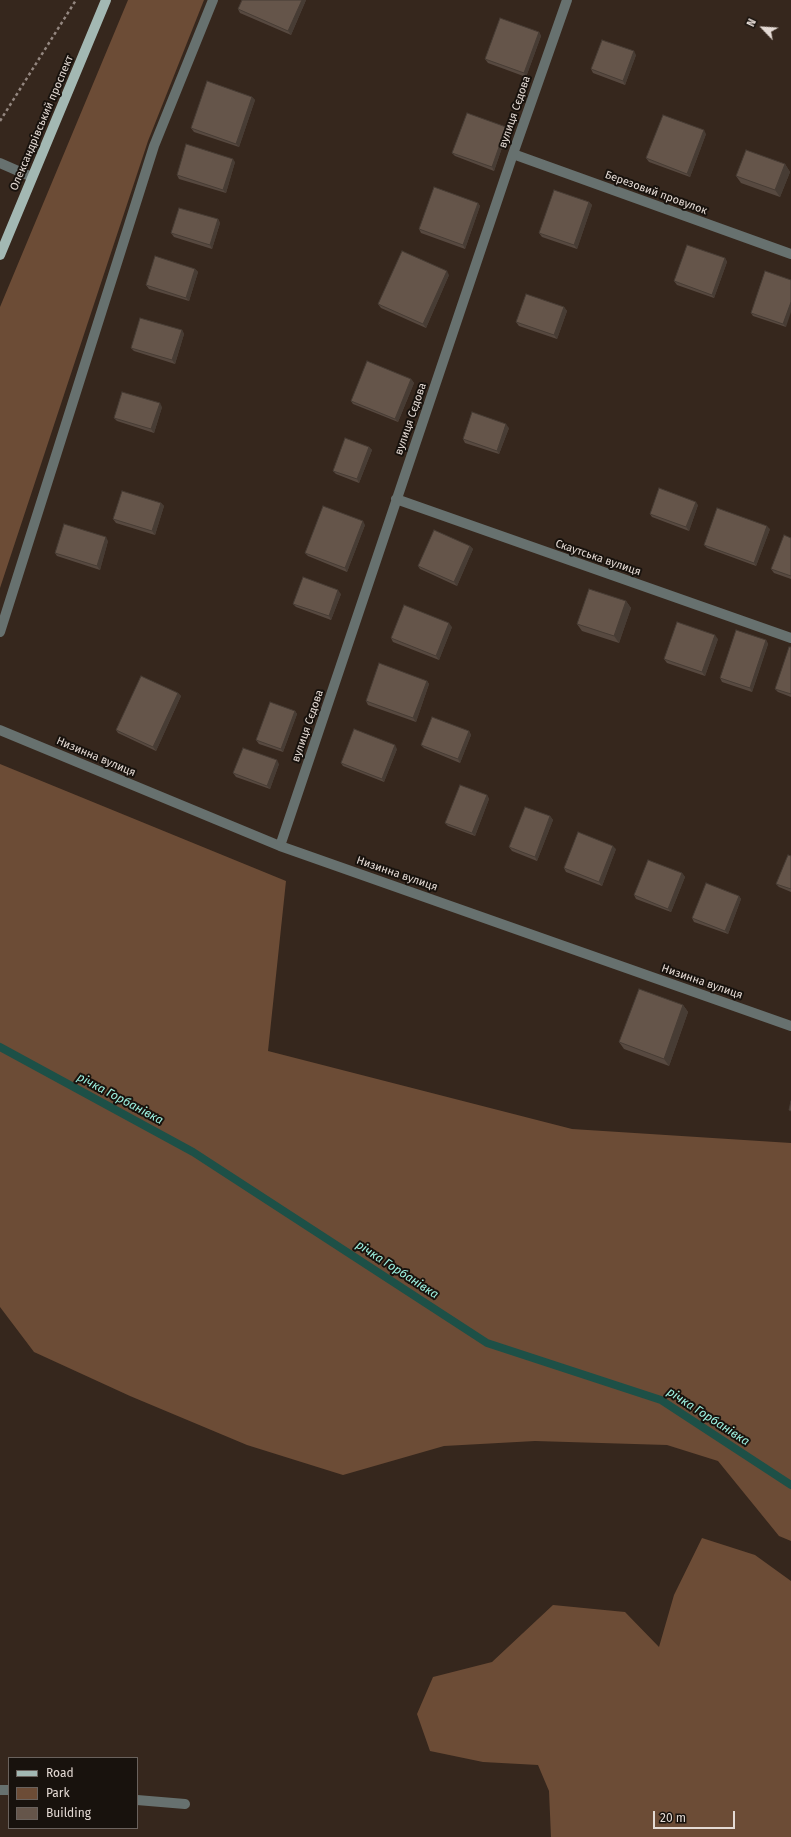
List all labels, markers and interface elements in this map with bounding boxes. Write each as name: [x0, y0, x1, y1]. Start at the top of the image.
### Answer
north arrow: [743, 8, 783, 48]
text: N: [744, 17, 759, 29]
street label: Олександрівський проспект: [7, 53, 77, 193]
street label: вулиця Сєдова: [496, 74, 534, 150]
street label: Березовий провулок: [603, 168, 709, 218]
street label: вулиця Сєдова: [392, 381, 430, 457]
street label: Скаутська вулиця: [553, 537, 643, 579]
street label: вулиця Сєдова: [289, 688, 327, 764]
street label: Низинна вулиця: [54, 734, 138, 780]
street label: Низинна вулиця: [355, 854, 439, 894]
street label: Низинна вулиця: [660, 962, 744, 1002]
water label: річка Горбанівка: [74, 1070, 166, 1128]
water label: річка Горбанівка: [353, 1238, 441, 1302]
water label: річка Горбанівка: [664, 1385, 752, 1449]
legend: [8, 1757, 138, 1829]
text: Road: [46, 1766, 74, 1780]
text: Park: [46, 1786, 70, 1800]
scale bar: [655, 1803, 737, 1829]
text: Building: [46, 1806, 91, 1820]
text: 20 m: [660, 1811, 686, 1825]

